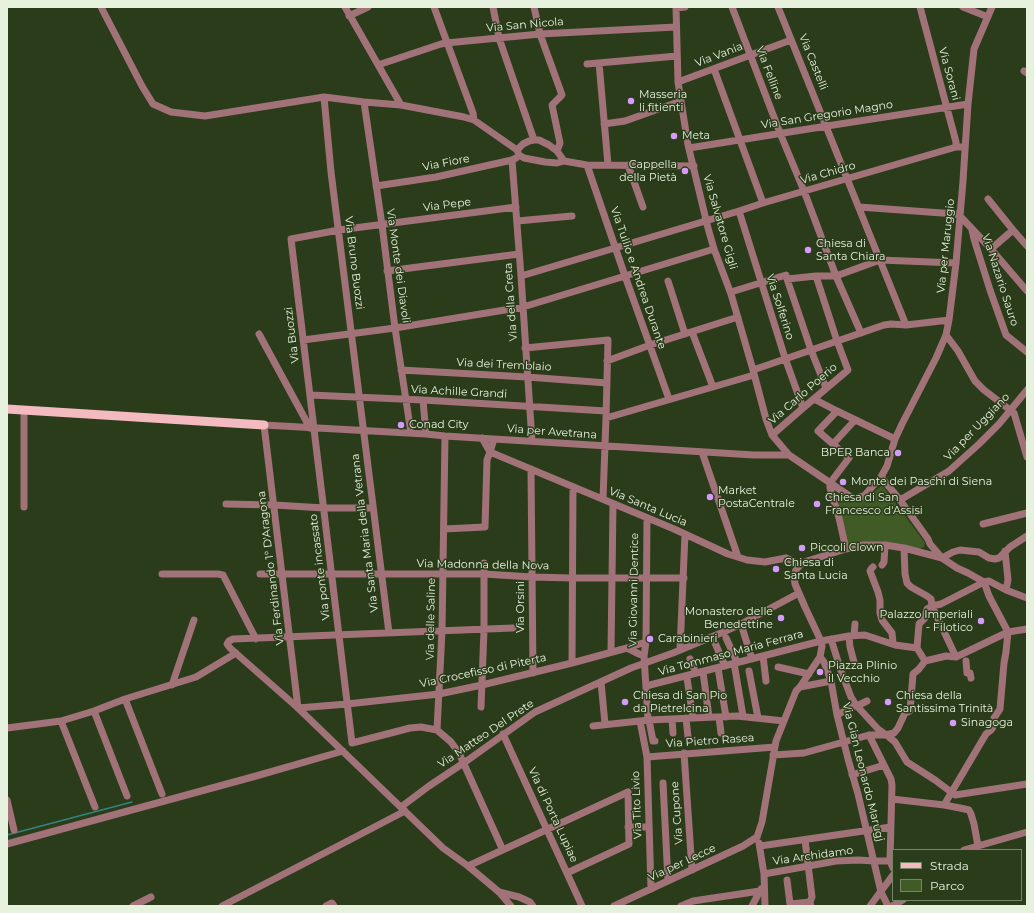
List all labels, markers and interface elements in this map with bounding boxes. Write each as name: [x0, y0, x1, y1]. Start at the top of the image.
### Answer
street label: Via San Nicola: [486, 15, 564, 35]
street label: Via Castelli: [796, 32, 830, 92]
street label: Via Vania: [693, 40, 745, 70]
street label: Via Felline: [753, 44, 785, 102]
street label: Via Sorani: [936, 46, 962, 102]
place label: Masseria li fitienti: [639, 88, 687, 114]
marker: Masseria li fitienti: [626, 96, 636, 106]
street label: Via San Gregorio Magno: [760, 98, 894, 132]
place label: Meta: [682, 129, 710, 143]
marker: Meta: [669, 131, 679, 141]
street label: Via Fiore: [421, 152, 471, 174]
place label: Cappella della Pietà: [619, 158, 677, 184]
street label: Via Chidro: [799, 159, 857, 187]
marker: Cappella della Pietà: [680, 166, 690, 176]
street label: Via Salvatore Gigli: [700, 173, 740, 271]
street label: Via Pepe: [422, 196, 472, 214]
street label: Via per Maruggio: [934, 198, 958, 294]
street label: Via Tullio e Andrea Durante: [607, 205, 669, 351]
street label: Via Monte dei Diavoli: [383, 208, 413, 324]
street label: Via Bruno Buozzi: [342, 216, 366, 310]
street label: Via Nazario Sauro: [979, 232, 1021, 328]
place label: Chiesa di Santa Chiara: [816, 237, 885, 263]
marker: Chiesa di Santa Chiara: [803, 245, 813, 255]
street label: Via della Creta: [502, 262, 520, 342]
street label: Via Solferino: [763, 272, 797, 342]
street label: Via Buozzi: [282, 306, 302, 364]
street label: Via dei Tremblaio: [456, 356, 552, 374]
street label: Via Carlo Poerio: [766, 361, 840, 427]
street label: Via Achille Grandi: [411, 383, 507, 401]
street label: Via per Uggiano: [941, 390, 1013, 464]
place label: Conad City: [409, 418, 468, 432]
marker: Conad City: [396, 420, 406, 430]
street label: Via per Avetrana: [507, 422, 597, 442]
place label: BPER Banca: [821, 446, 890, 460]
marker: BPER Banca: [893, 448, 903, 458]
street label: Via Santa Maria della Vetrana: [349, 453, 381, 613]
place label: Monte dei Paschi di Siena: [851, 475, 992, 489]
marker: Monte dei Paschi di Siena: [838, 477, 848, 487]
place label: Market PostaCentrale: [718, 484, 795, 510]
street label: Via Santa Lucia: [607, 485, 689, 529]
street label: Via Ferdinando 1° D'Aragona: [255, 490, 287, 646]
place label: Chiesa di San Francesco d'Assisi: [825, 491, 923, 517]
marker: Market PostaCentrale: [705, 492, 715, 502]
marker: Chiesa di San Francesco d'Assisi: [812, 499, 822, 509]
street label: Via ponte incassato: [307, 513, 333, 621]
street label: Via Giovanni Dentice: [626, 533, 642, 647]
place label: Piccoli Clown: [810, 541, 883, 555]
marker: Piccoli Clown: [797, 543, 807, 553]
place label: Chiesa di Santa Lucia: [784, 556, 848, 582]
street label: Via Madonna della Nova: [417, 557, 549, 573]
marker: Chiesa di Santa Lucia: [771, 564, 781, 574]
street label: Via delle Saline: [424, 578, 438, 660]
street label: Via Orsini: [514, 581, 528, 633]
place label: Monastero delle Benedettine: [685, 605, 773, 631]
place label: Palazzo Imperiali - Filotico: [880, 608, 973, 634]
marker: Monastero delle Benedettine: [776, 613, 786, 623]
marker: Palazzo Imperiali - Filotico: [976, 616, 986, 626]
street label: Via Tommaso Maria Ferrara: [657, 627, 805, 679]
place label: Carabinieri: [658, 632, 717, 646]
marker: Carabinieri: [645, 634, 655, 644]
street label: Via Crocefisso di Piterta: [419, 651, 547, 691]
place label: Piazza Plinio il Vecchio: [828, 659, 897, 685]
marker: Piazza Plinio il Vecchio: [815, 667, 825, 677]
place label: Chiesa di San Pio da Pietrelcina: [633, 689, 727, 715]
place label: Chiesa della Santissima Trinità: [896, 689, 993, 715]
street label: Via Matteo Del Prete: [436, 697, 536, 771]
marker: Chiesa di San Pio da Pietrelcina: [620, 697, 630, 707]
marker: Chiesa della Santissima Trinità: [883, 697, 893, 707]
street label: Via Gian Leonardo Marugj: [839, 701, 887, 843]
place label: Sinagoga: [961, 716, 1013, 730]
marker: Sinagoga: [948, 718, 958, 728]
street label: Via Pietro Rasea: [665, 731, 755, 751]
street label: Via di Porta Lupiae: [525, 765, 581, 865]
street label: Via Tito Livio: [629, 771, 645, 839]
street label: Via Cupone: [668, 781, 686, 845]
street label: Via per Lecce: [646, 842, 718, 884]
street label: Via Archidamo: [772, 844, 854, 868]
legend: [892, 849, 1022, 901]
text: Strada: [930, 858, 969, 873]
text: Parco: [930, 878, 964, 893]

